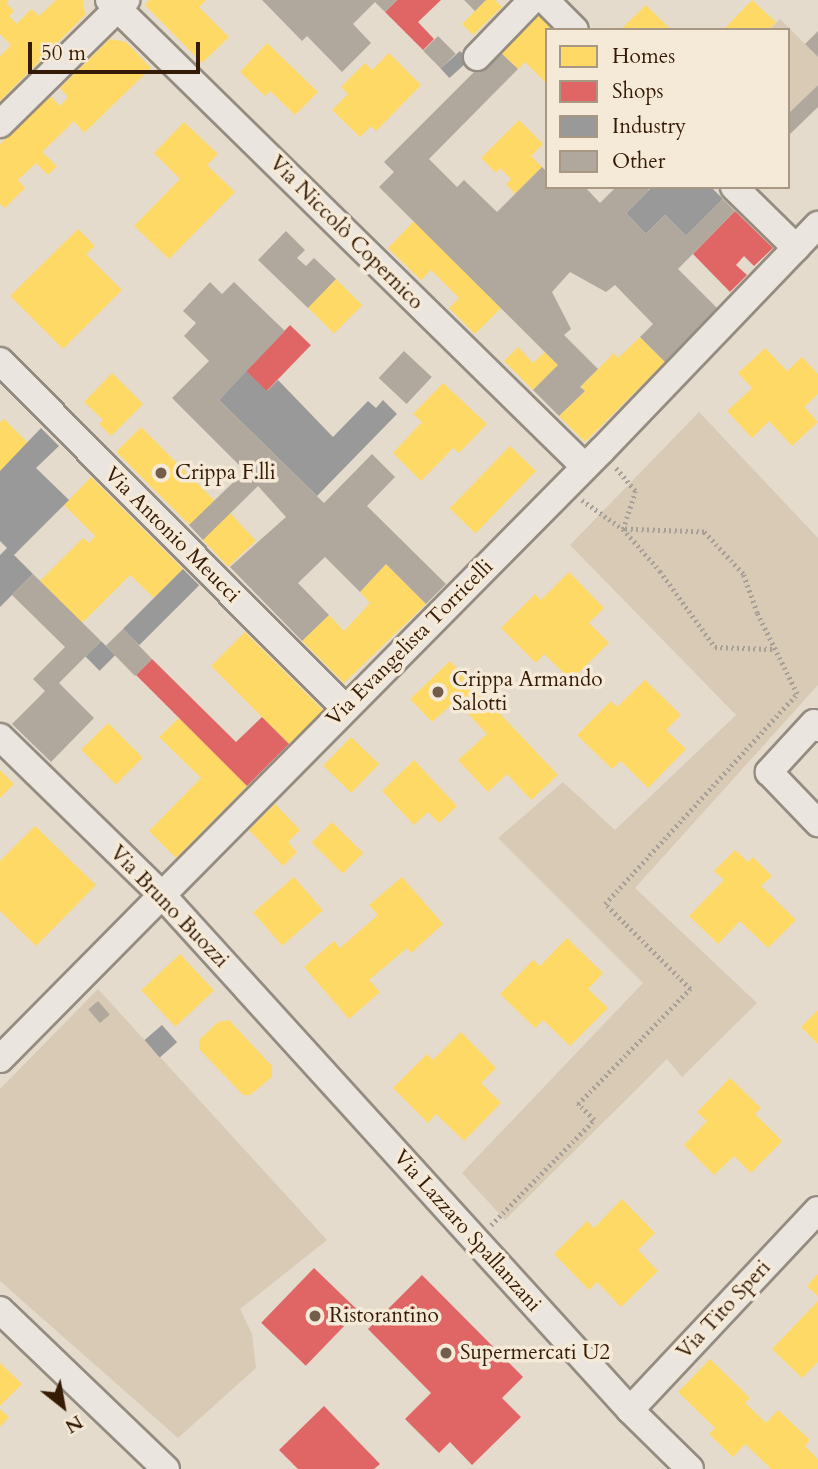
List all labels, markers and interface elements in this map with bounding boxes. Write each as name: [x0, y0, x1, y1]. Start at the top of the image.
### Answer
scale bar: [32, 28, 203, 72]
legend: [545, 28, 790, 189]
text: 50 m: [41, 39, 86, 68]
text: Homes: [612, 42, 675, 71]
text: Shops: [612, 77, 664, 106]
text: Industry: [612, 112, 686, 141]
text: Other: [612, 147, 666, 176]
street label: Via Niccolò Copernico: [264, 151, 428, 315]
place label: Crippa F.lli: [175, 460, 276, 486]
street label: Via Antonio Meucci: [99, 462, 245, 608]
marker: Crippa F.lli: [153, 465, 169, 481]
street label: Via Evangelista Torricelli: [321, 554, 499, 732]
place label: Crippa Armando Salotti: [452, 667, 603, 717]
marker: Crippa Armando Salotti: [430, 684, 446, 700]
street label: Via Bruno Buozzi: [104, 841, 234, 973]
street label: Via Lazzaro Spallanzani: [388, 1145, 546, 1317]
street label: Via Tito Speri: [672, 1255, 776, 1365]
place label: Ristorantino: [329, 1303, 439, 1329]
marker: Ristorantino: [307, 1308, 323, 1324]
place label: Supermercati U2: [460, 1340, 610, 1366]
marker: Supermercati U2: [438, 1345, 454, 1361]
north arrow: [28, 1371, 98, 1441]
text: N: [60, 1409, 88, 1439]

